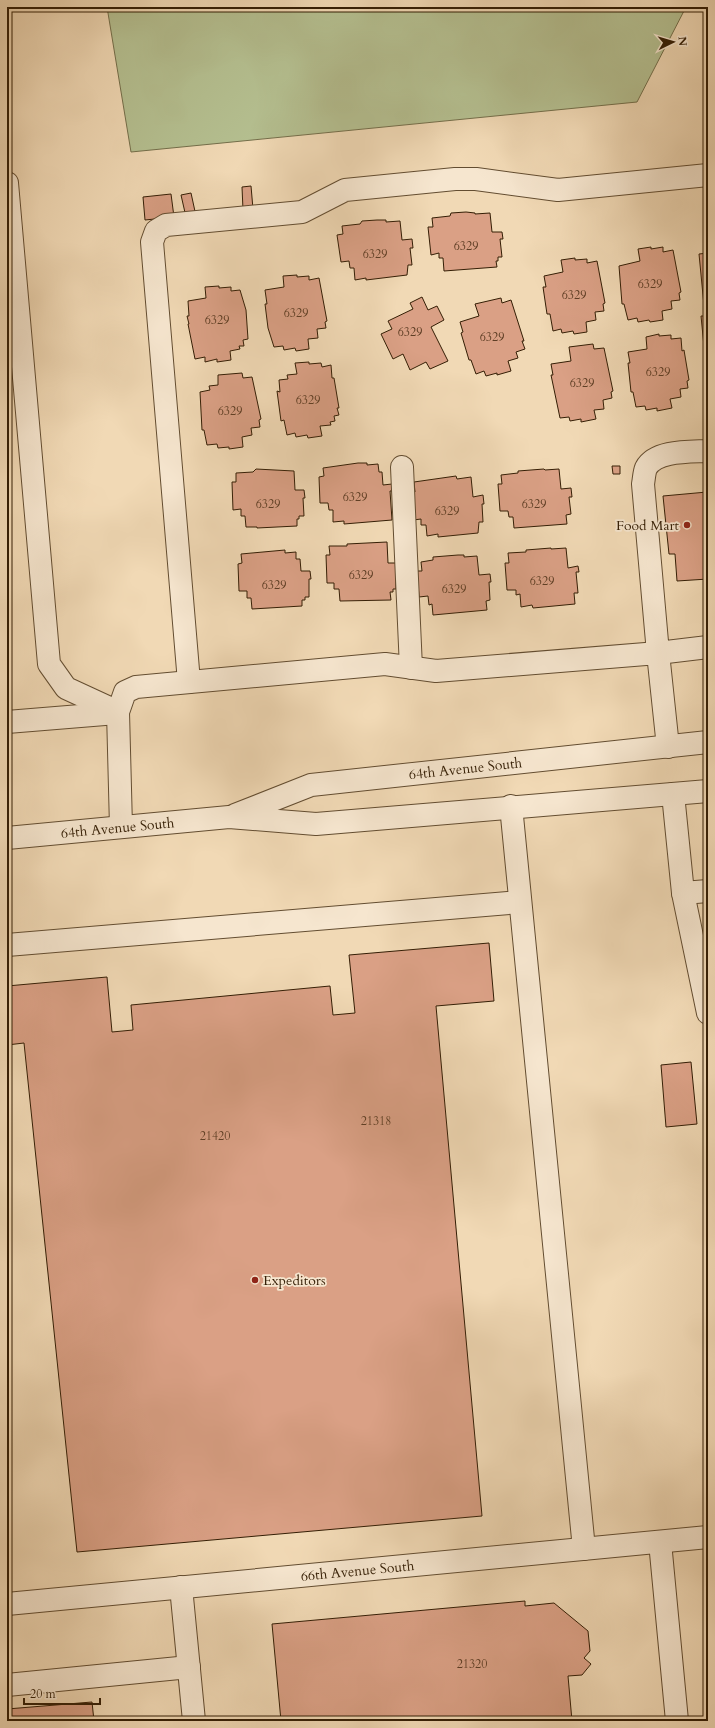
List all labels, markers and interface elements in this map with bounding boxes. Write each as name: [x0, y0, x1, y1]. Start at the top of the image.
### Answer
north arrow: [653, 22, 693, 62]
text: N: [675, 36, 690, 47]
house number: 6329: [454, 238, 478, 254]
house number: 6329: [363, 246, 387, 262]
house number: 6329: [638, 276, 662, 292]
house number: 6329: [562, 287, 586, 303]
house number: 6329: [284, 305, 308, 321]
house number: 6329: [205, 312, 229, 328]
house number: 6329: [398, 324, 422, 340]
house number: 6329: [480, 329, 504, 345]
house number: 6329: [646, 364, 670, 380]
house number: 6329: [570, 375, 594, 391]
house number: 6329: [296, 392, 320, 408]
house number: 6329: [218, 403, 242, 419]
house number: 6329: [343, 489, 367, 505]
house number: 6329: [256, 496, 280, 512]
house number: 6329: [522, 496, 546, 512]
house number: 6329: [435, 503, 459, 519]
place label: Food Mart: [616, 516, 680, 535]
marker: Food Mart: [682, 520, 692, 530]
house number: 6329: [349, 567, 373, 583]
house number: 6329: [530, 573, 554, 589]
house number: 6329: [262, 577, 286, 593]
house number: 6329: [442, 581, 466, 597]
street label: 64th Avenue South: [408, 753, 523, 784]
street label: 64th Avenue South: [60, 813, 175, 842]
house number: 21318: [361, 1113, 391, 1129]
house number: 21420: [200, 1128, 230, 1144]
place label: Expeditors: [263, 1271, 326, 1290]
marker: Expeditors: [250, 1275, 260, 1285]
street label: 66th Avenue South: [300, 1556, 415, 1585]
house number: 21320: [457, 1656, 487, 1672]
scale bar: [24, 1680, 100, 1706]
text: 20 m: [30, 1686, 57, 1702]

